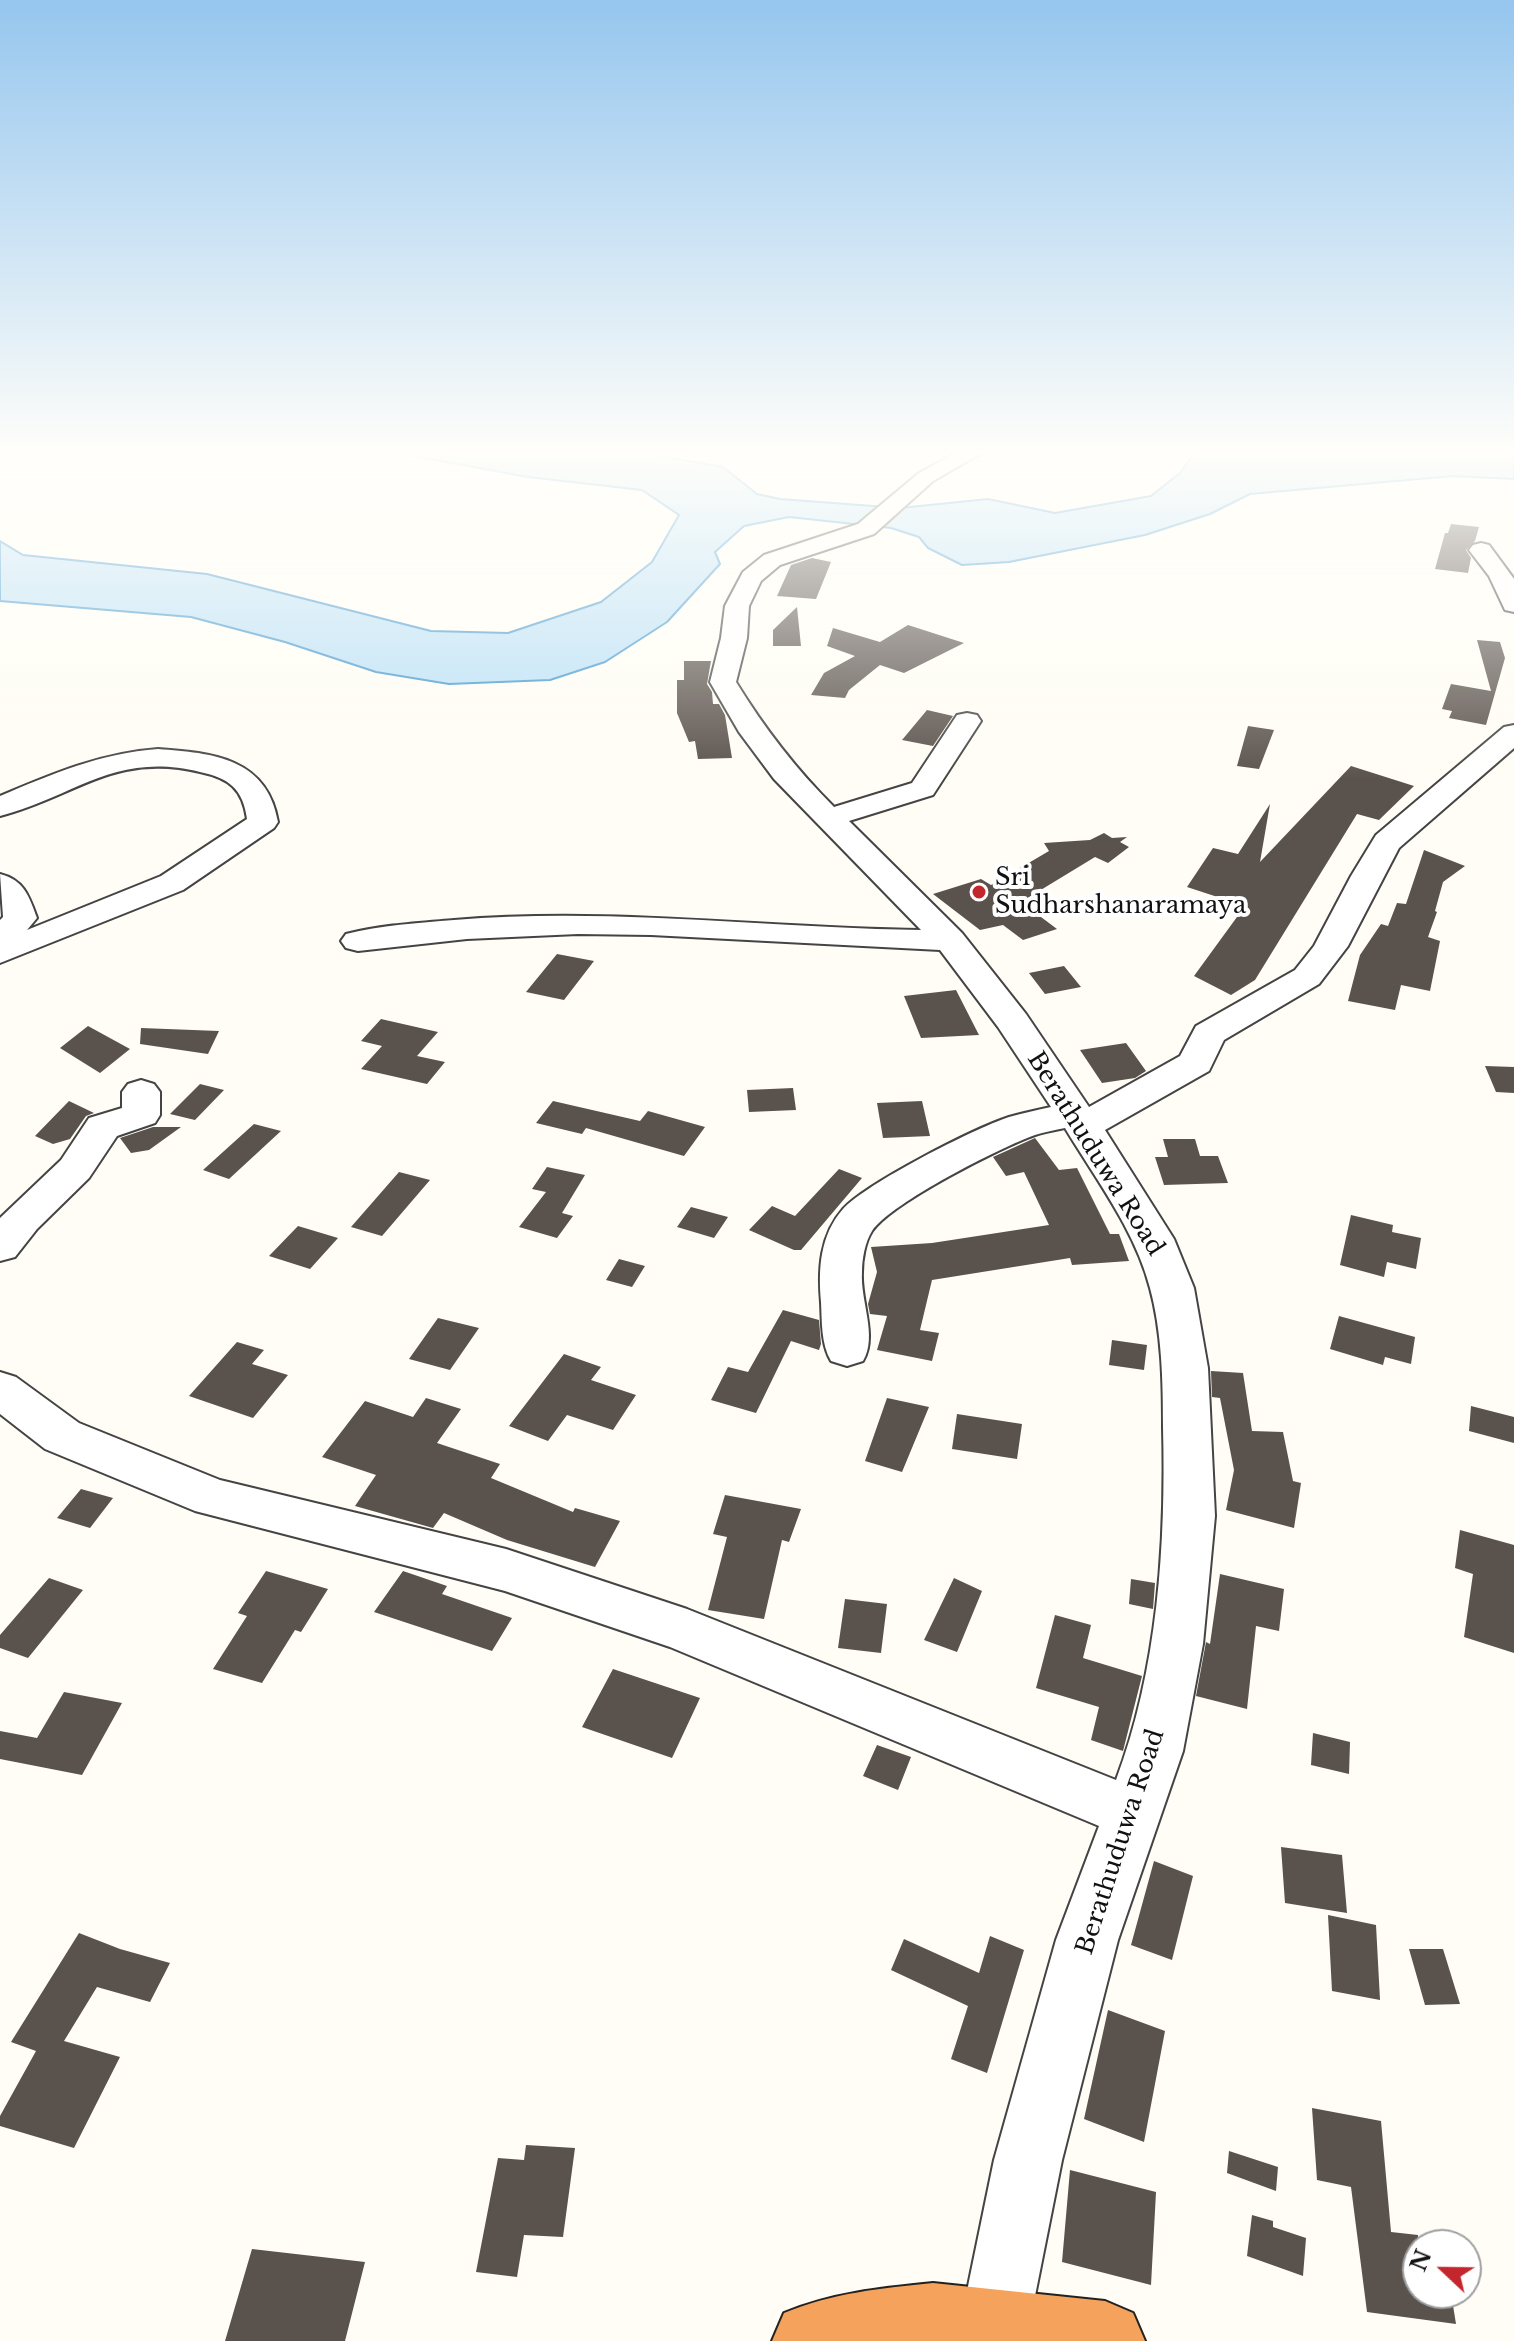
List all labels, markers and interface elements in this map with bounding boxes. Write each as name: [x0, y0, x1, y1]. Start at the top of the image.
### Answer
place label: Sri Sudharshanaramaya: [995, 864, 1246, 920]
marker: Sri Sudharshanaramaya: [970, 883, 988, 901]
street label: Berathuduwa Road: [1020, 1047, 1170, 1261]
street label: Berathuduwa Road: [1071, 1726, 1171, 1958]
north arrow: [1402, 2229, 1482, 2309]
text: N: [1405, 2246, 1438, 2275]

